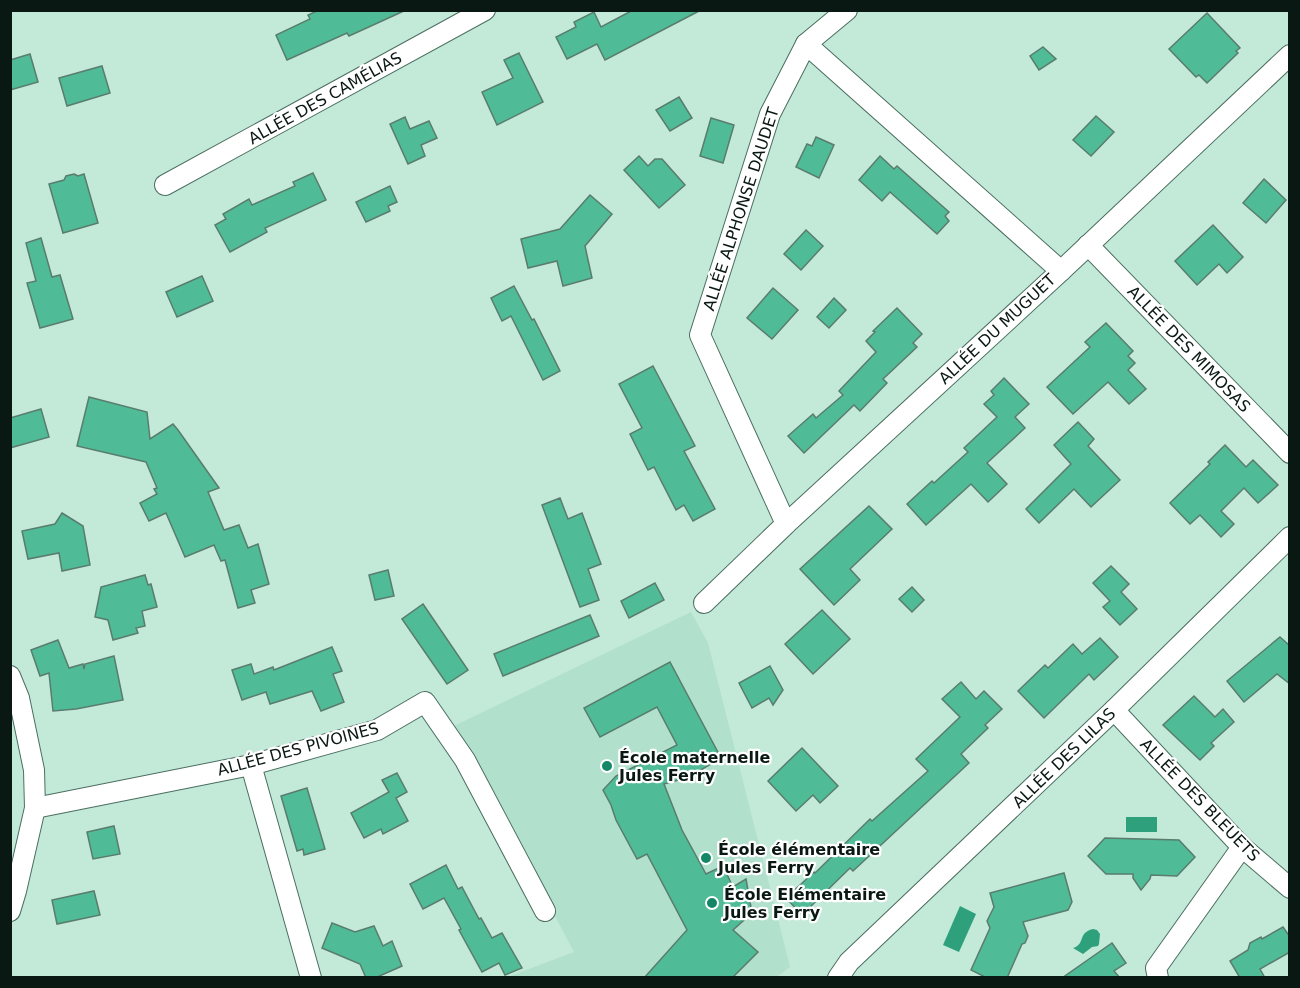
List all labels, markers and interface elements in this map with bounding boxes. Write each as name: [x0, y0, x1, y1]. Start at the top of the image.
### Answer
street label: ALLÉE DES CAMÉLIAS: [245, 48, 405, 148]
street label: ALLÉE ALPHONSE DAUDET: [699, 105, 783, 313]
street label: ALLÉE DU MUGUET: [935, 270, 1059, 388]
street label: ALLÉE DES MIMOSAS: [1124, 282, 1254, 416]
street label: ALLÉE DES LILAS: [1009, 704, 1119, 812]
street label: ALLÉE DES PIVOINES: [215, 718, 381, 780]
street label: ALLÉE DES BLEUETS: [1136, 735, 1264, 865]
place label: École maternelle Jules Ferry: [618, 748, 770, 785]
marker: École maternelle Jules Ferry: [600, 759, 614, 773]
place label: École élémentaire Jules Ferry: [717, 840, 880, 877]
marker: École élémentaire Jules Ferry: [699, 851, 713, 865]
place label: École Elémentaire Jules Ferry: [723, 885, 886, 922]
marker: École Elémentaire Jules Ferry: [705, 896, 719, 910]

